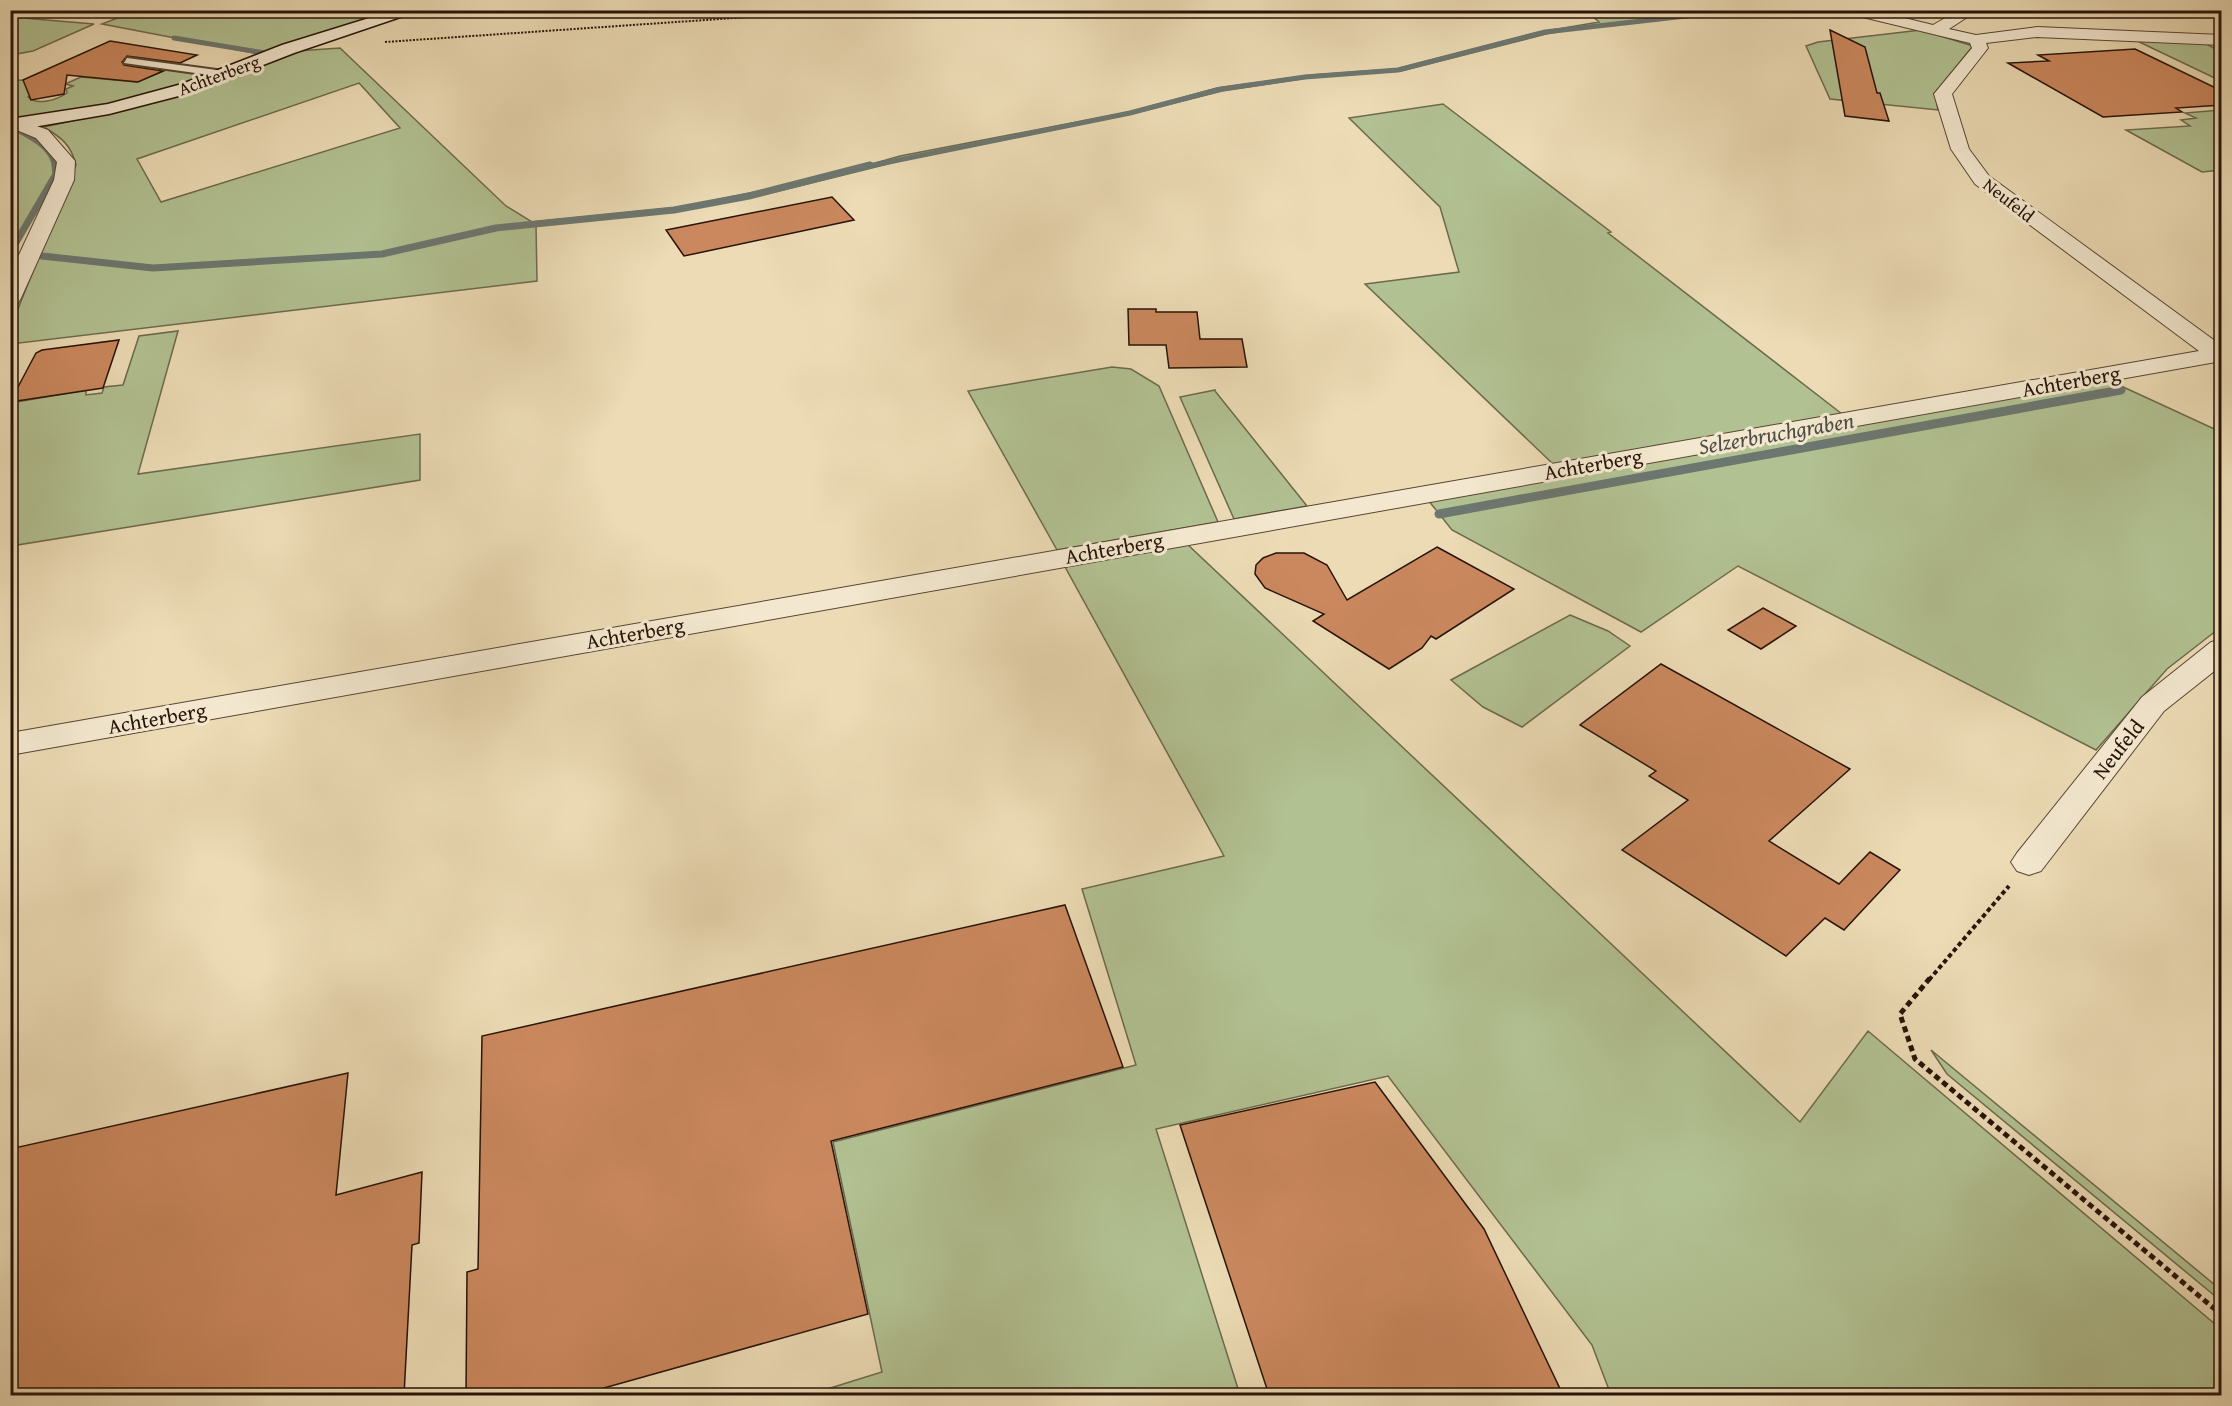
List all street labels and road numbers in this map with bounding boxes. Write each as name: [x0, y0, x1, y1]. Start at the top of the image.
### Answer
street label: Achterberg: [174, 48, 264, 102]
street label: Neufeld: [1978, 171, 2041, 229]
street label: Achterberg: [2019, 357, 2123, 405]
street label: Achterberg: [1541, 440, 1645, 488]
street label: Achterberg: [1062, 524, 1166, 572]
street label: Achterberg: [583, 609, 687, 657]
street label: Achterberg: [105, 694, 209, 742]
street label: Neufeld: [2085, 712, 2152, 786]

